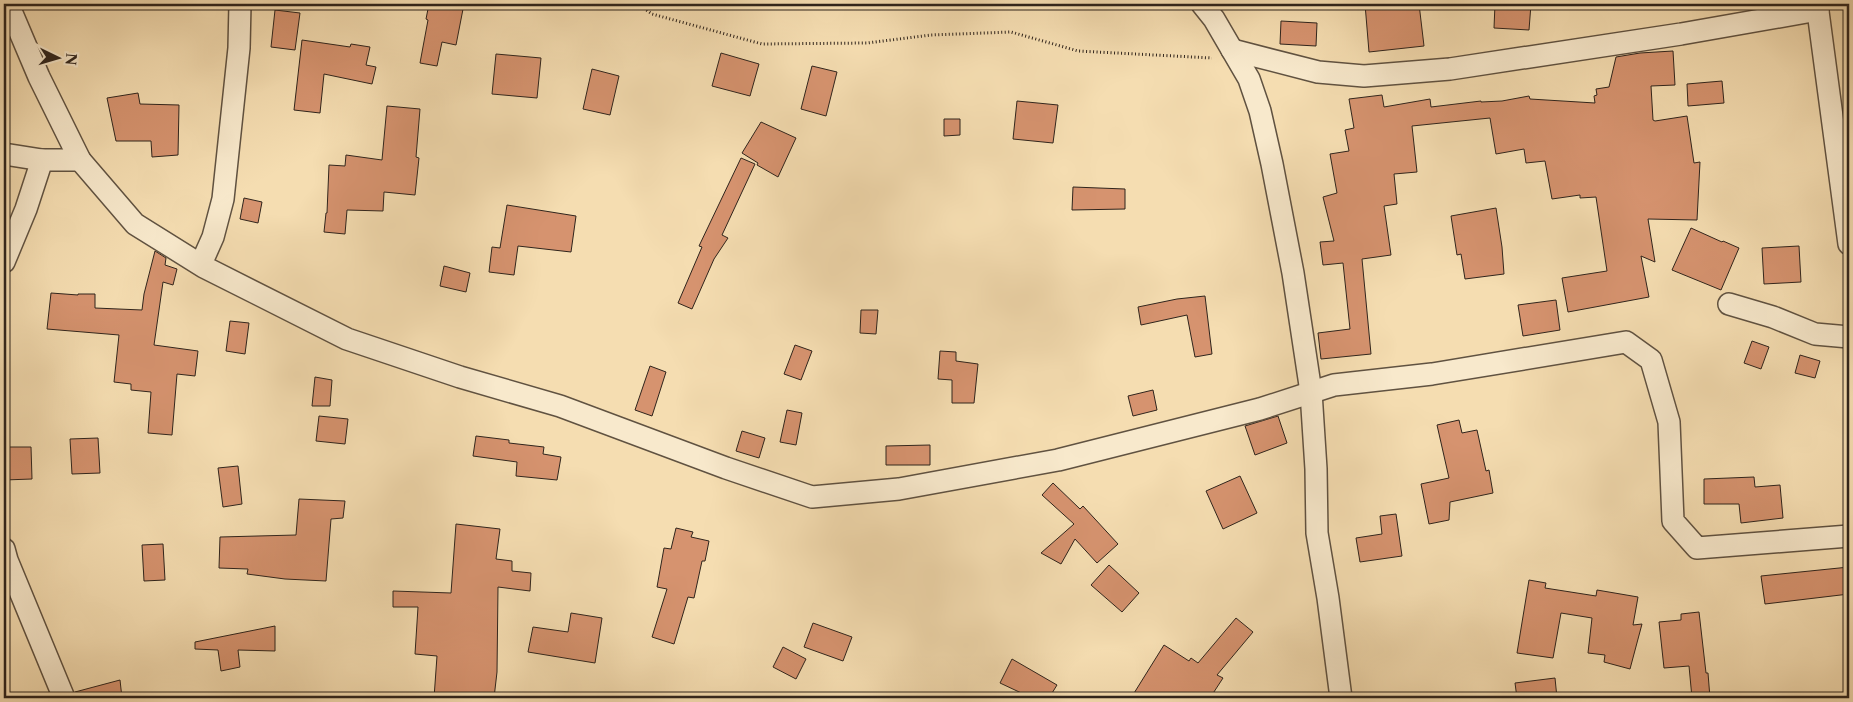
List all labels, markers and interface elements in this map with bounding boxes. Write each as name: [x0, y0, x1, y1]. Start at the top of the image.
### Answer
north arrow: [32, 32, 82, 82]
text: N: [61, 52, 80, 66]

